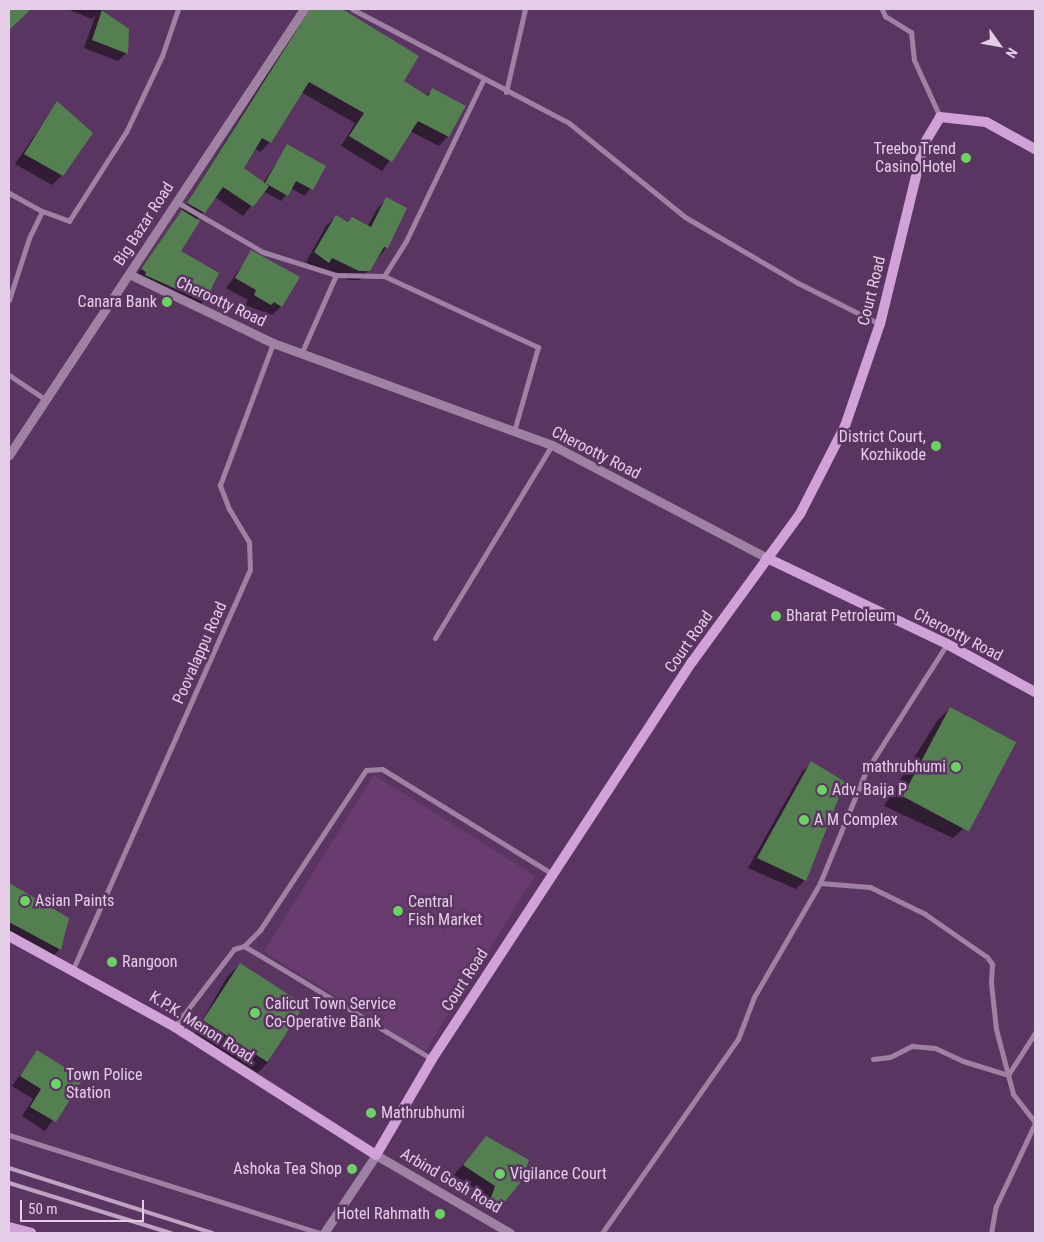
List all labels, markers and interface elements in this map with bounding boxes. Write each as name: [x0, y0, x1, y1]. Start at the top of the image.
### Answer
north arrow: [974, 20, 1024, 70]
text: N: [1003, 45, 1021, 61]
place label: Treebo Trend Casino Hotel: [873, 139, 956, 177]
marker: Treebo Trend Casino Hotel: [960, 152, 972, 164]
street label: Big Bazar Road: [110, 179, 178, 269]
street label: Court Road: [854, 254, 890, 328]
street label: Cherootty Road: [173, 273, 269, 331]
place label: Canara Bank: [78, 292, 157, 312]
marker: Canara Bank: [161, 296, 173, 308]
street label: Cherootty Road: [548, 422, 644, 484]
place label: District Court, Kozhikode: [839, 427, 926, 465]
marker: District Court, Kozhikode: [930, 440, 942, 452]
street label: Poovalappu Road: [169, 599, 231, 707]
street label: Cherootty Road: [910, 604, 1006, 666]
place label: Bharat Petroleum: [786, 606, 895, 626]
street label: Court Road: [661, 608, 717, 676]
marker: Bharat Petroleum: [770, 610, 782, 622]
place label: mathrubhumi: [862, 757, 946, 777]
marker: mathrubhumi: [950, 761, 962, 773]
place label: Adv. Baija P: [832, 780, 907, 800]
marker: Adv. Baija P: [816, 784, 828, 796]
place label: A M Complex: [814, 810, 898, 830]
marker: A M Complex: [798, 814, 810, 826]
place label: Asian Paints: [35, 891, 114, 911]
place label: Central Fish Market: [408, 892, 482, 930]
marker: Asian Paints: [19, 895, 31, 907]
marker: Central Fish Market: [392, 905, 404, 917]
street label: Court Road: [438, 945, 492, 1015]
place label: Rangoon: [122, 952, 178, 972]
marker: Rangoon: [106, 956, 118, 968]
street label: K.P.K. Menon Road.: [146, 987, 260, 1069]
place label: Calicut Town Service Co-Operative Bank: [265, 994, 396, 1032]
marker: Calicut Town Service Co-Operative Bank: [249, 1007, 261, 1019]
place label: Town Police Station: [66, 1065, 142, 1103]
marker: Town Police Station: [50, 1078, 62, 1090]
place label: Mathrubhumi: [381, 1103, 465, 1123]
marker: Mathrubhumi: [365, 1107, 377, 1119]
street label: Arbind Gosh Road: [397, 1144, 505, 1218]
place label: Ashoka Tea Shop: [233, 1159, 342, 1179]
marker: Ashoka Tea Shop: [346, 1163, 358, 1175]
place label: Vigilance Court: [510, 1164, 607, 1184]
marker: Vigilance Court: [494, 1168, 506, 1180]
scale bar: [22, 1190, 146, 1222]
text: 50 m: [28, 1200, 58, 1218]
place label: Hotel Rahmath: [336, 1204, 430, 1224]
marker: Hotel Rahmath: [434, 1208, 446, 1220]

